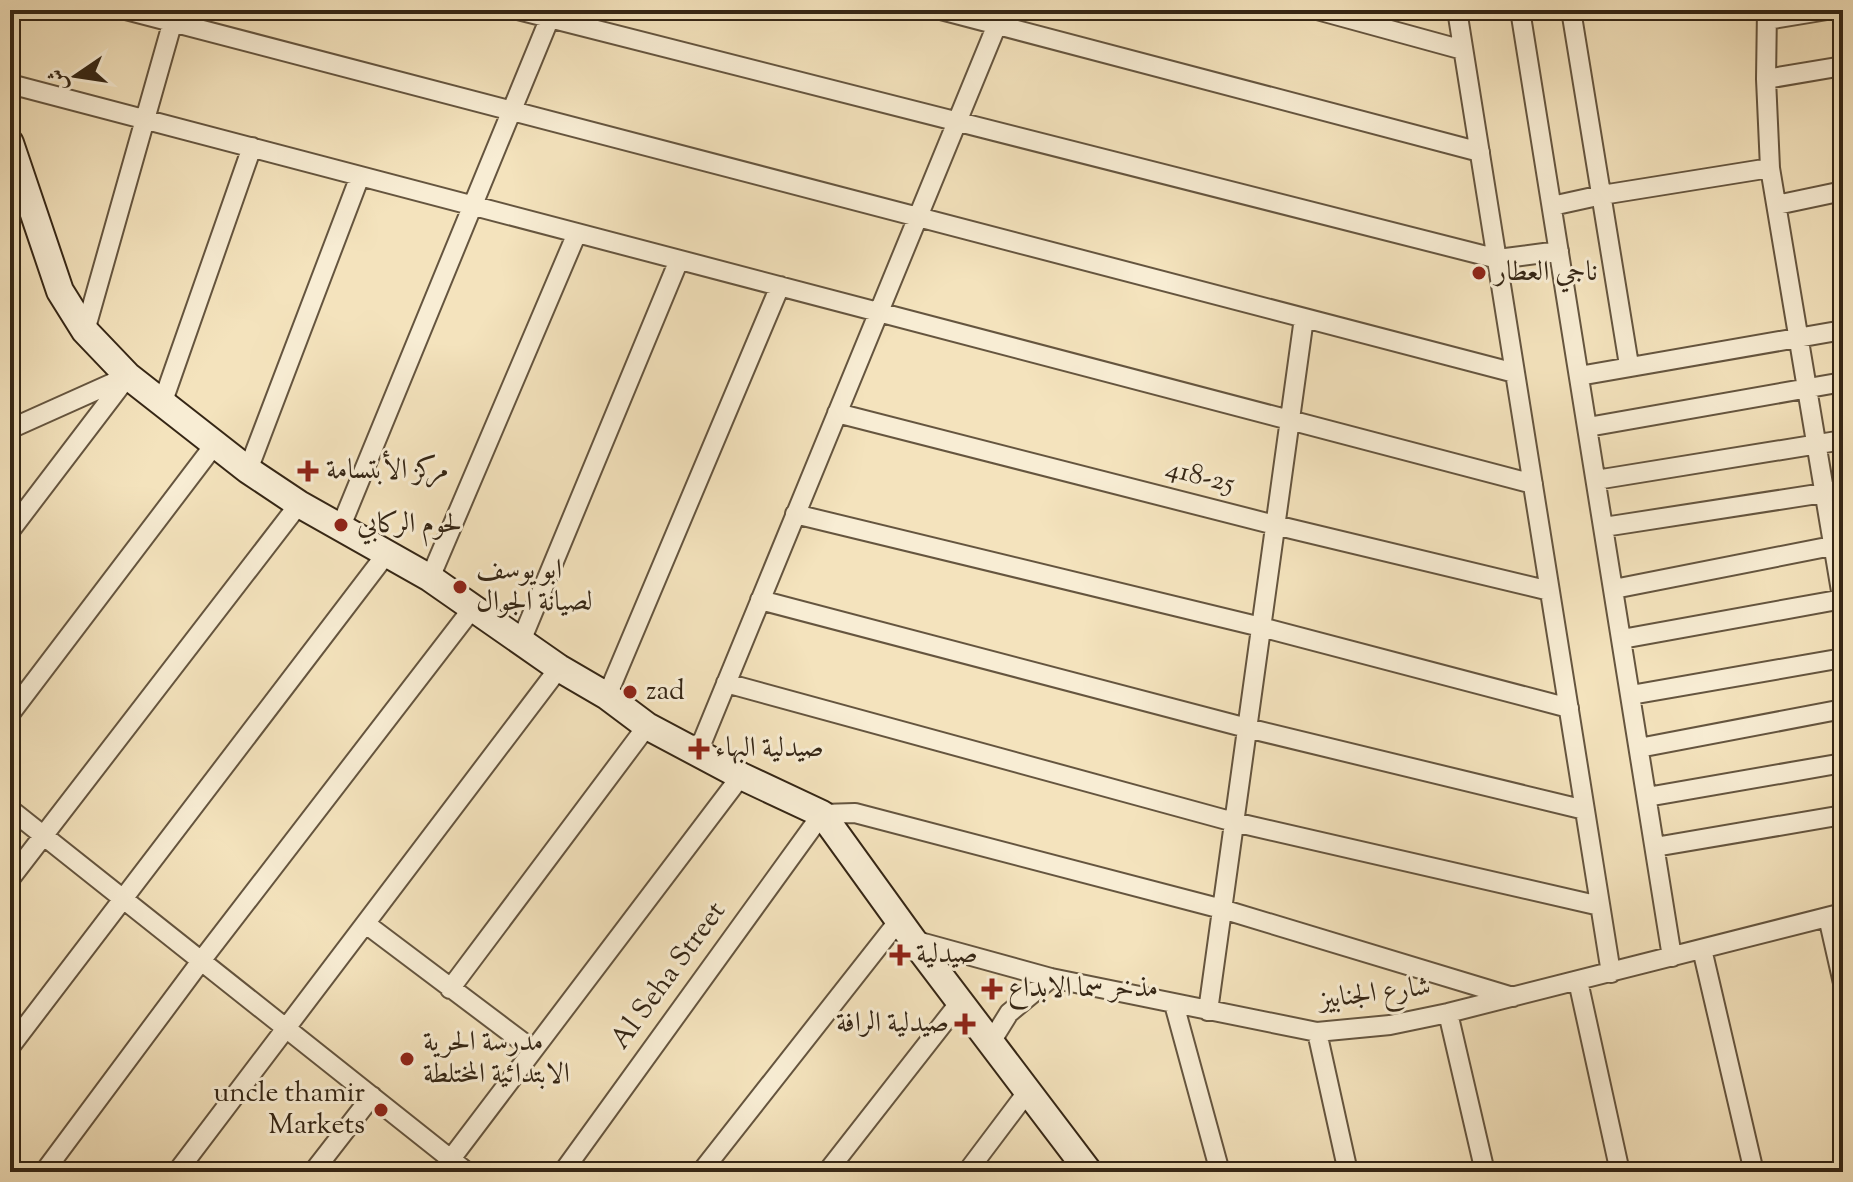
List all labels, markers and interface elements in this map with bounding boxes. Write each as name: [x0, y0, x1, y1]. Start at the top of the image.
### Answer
north arrow: [36, 36, 116, 116]
text: ش: [41, 66, 77, 94]
place label: ناجي العطار: [1492, 253, 1598, 293]
marker: ناجي العطار: [1470, 264, 1488, 282]
street label: 418-25: [1161, 449, 1239, 505]
place label: مركز الأبتسامة: [326, 450, 449, 491]
marker: مركز الأبتسامة: [297, 460, 319, 482]
place label: لحوم الركابي: [357, 505, 461, 547]
marker: لحوم الركابي: [332, 516, 350, 534]
place label: ابو يوسف لصيانة الجوال: [476, 551, 593, 623]
marker: ابو يوسف لصيانة الجوال: [451, 578, 469, 596]
place label: zad: [646, 672, 685, 712]
marker: zad: [621, 683, 639, 701]
place label: صيدلية البهاء: [715, 729, 824, 769]
marker: صيدلية البهاء: [690, 740, 708, 758]
street label: Al Seha Street: [602, 894, 736, 1058]
place label: صيدلية: [916, 935, 978, 975]
marker: صيدلية: [891, 946, 909, 964]
street label: شارع الجنابيز: [1314, 967, 1433, 1022]
place label: مذخر سما الابداع: [1008, 969, 1158, 1010]
marker: مذخر سما الابداع: [983, 980, 1001, 998]
place label: صيدلية الرافة: [836, 1004, 949, 1044]
marker: صيدلية الرافة: [956, 1015, 974, 1033]
place label: مدرسة الحرية الابتدائية المختلطة: [423, 1023, 570, 1095]
marker: مدرسة الحرية الابتدائية المختلطة: [398, 1050, 416, 1068]
place label: uncle thamir Markets: [213, 1074, 365, 1146]
marker: uncle thamir Markets: [372, 1101, 390, 1119]

